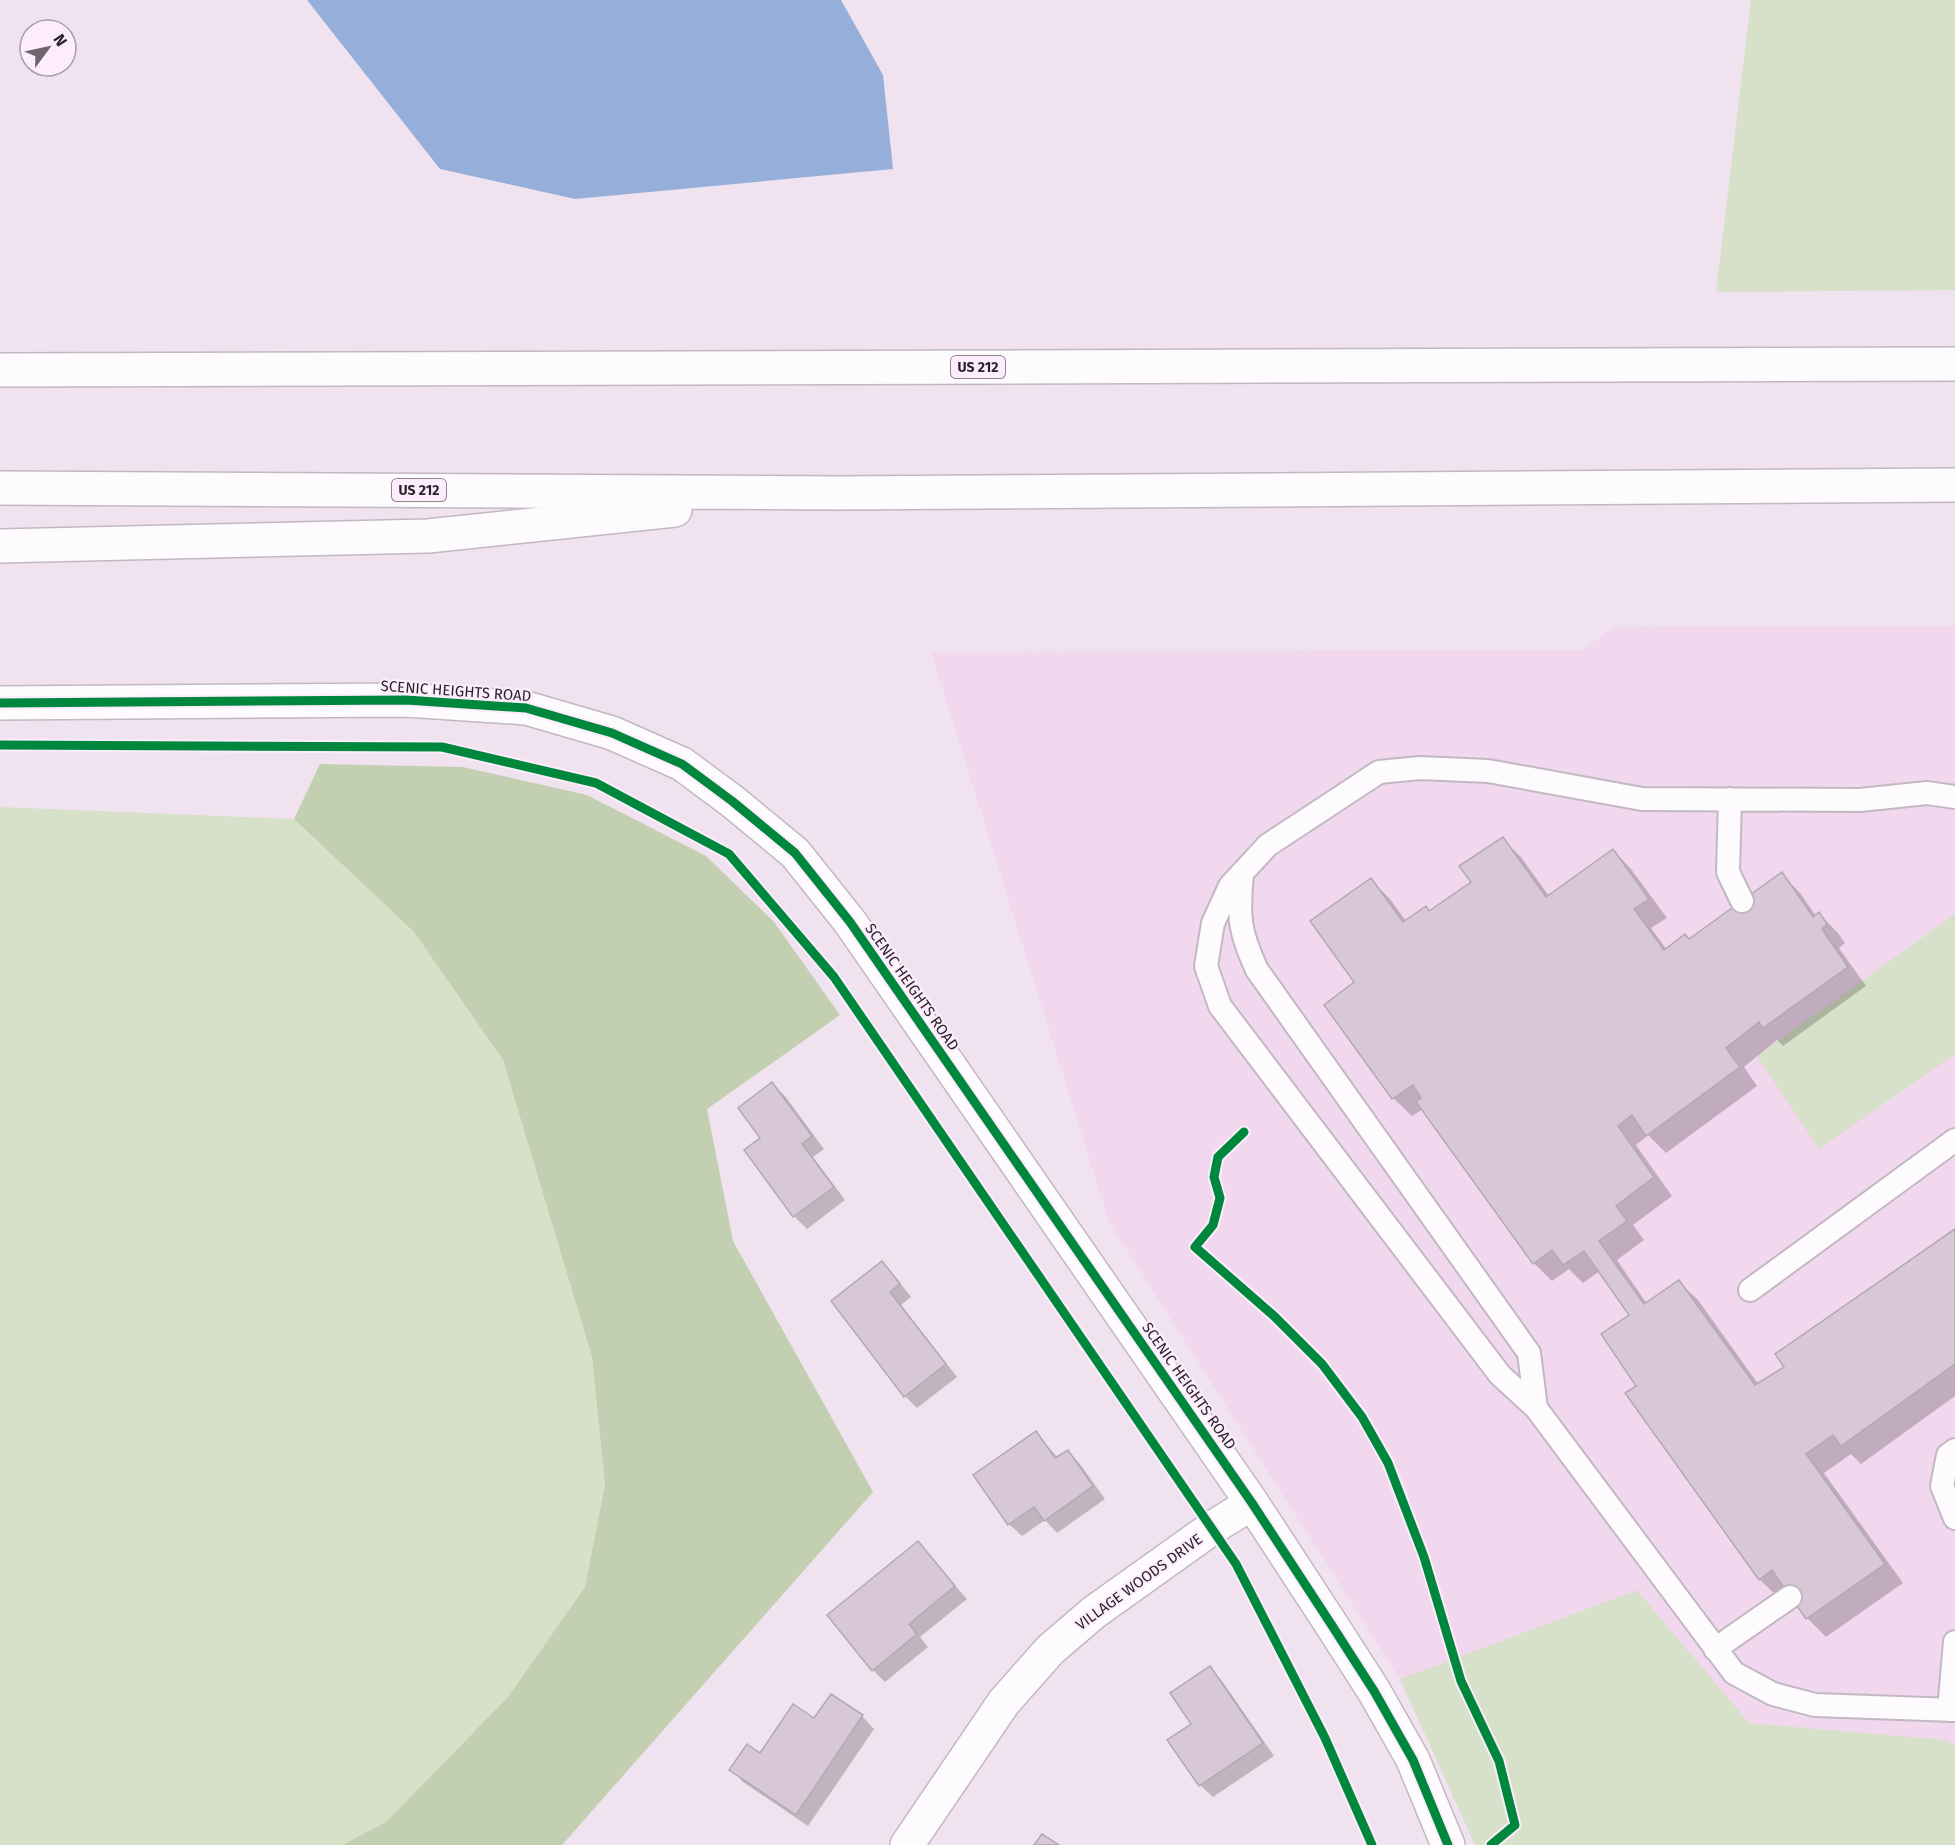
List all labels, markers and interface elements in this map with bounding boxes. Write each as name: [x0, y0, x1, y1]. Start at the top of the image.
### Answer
north arrow: [18, 18, 78, 78]
text: N: [49, 30, 71, 50]
road number: US 212: [951, 356, 1005, 378]
road number: US 212: [392, 479, 446, 501]
street label: SCENIC HEIGHTS ROAD: [380, 677, 532, 705]
street label: SCENIC HEIGHTS ROAD: [861, 920, 963, 1054]
street label: SCENIC HEIGHTS ROAD: [1138, 1319, 1240, 1453]
street label: VILLAGE WOODS DRIVE: [1072, 1530, 1206, 1634]

